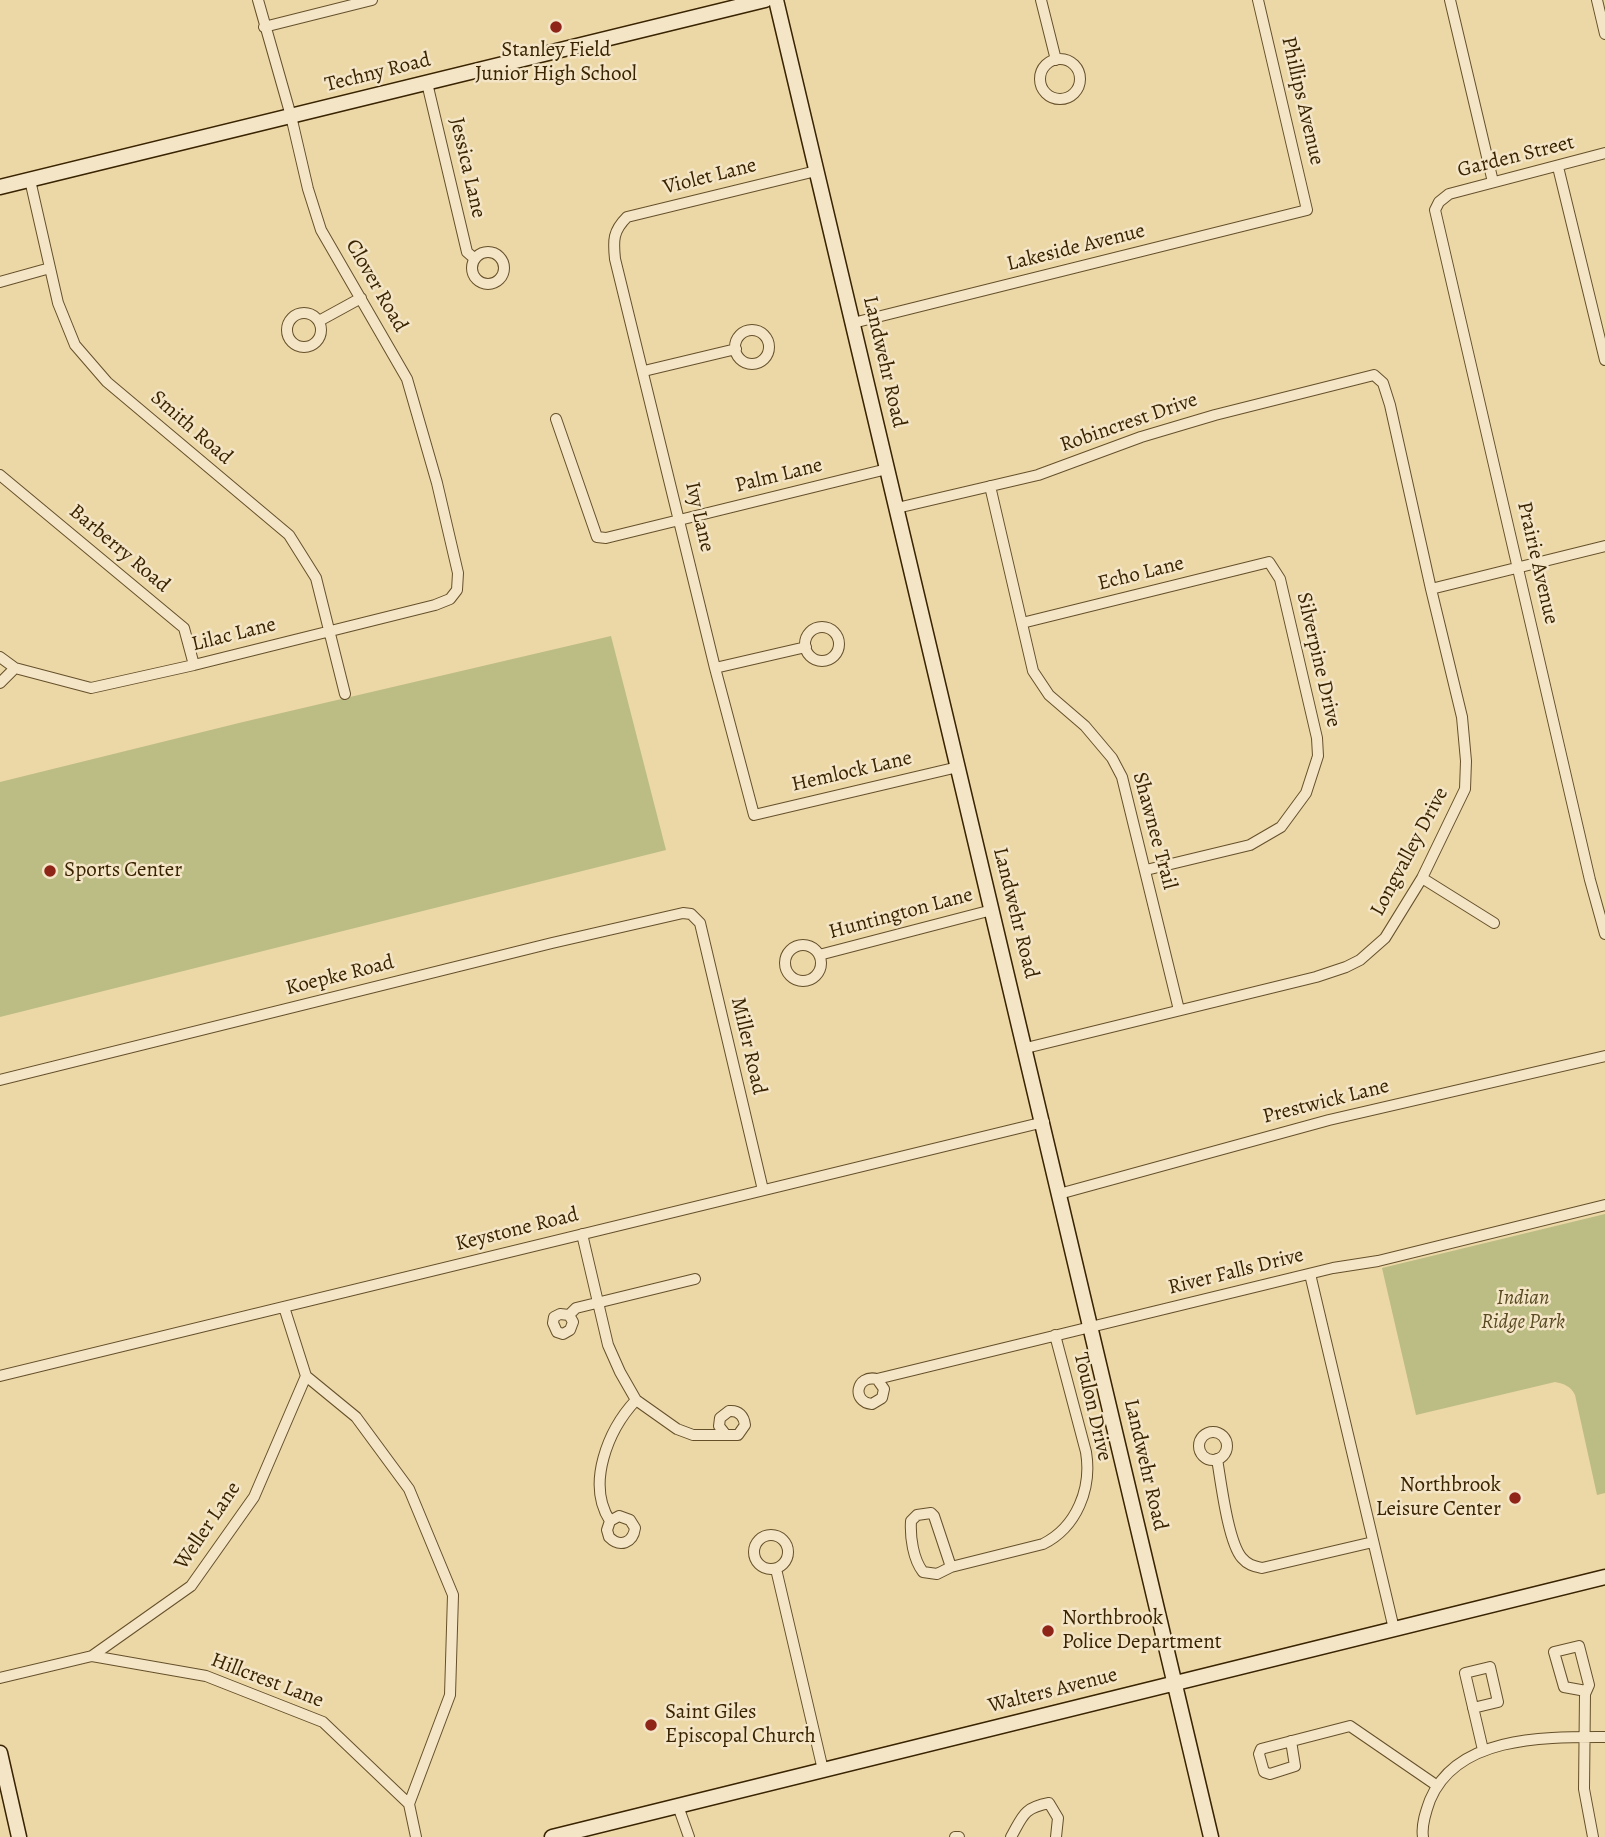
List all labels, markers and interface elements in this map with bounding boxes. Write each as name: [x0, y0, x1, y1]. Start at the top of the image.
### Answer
marker: Stanley Field Junior High School: [548, 19, 564, 35]
street label: Phillips Avenue: [1275, 34, 1329, 168]
place label: Stanley Field Junior High School: [475, 38, 637, 88]
street label: Techny Road: [323, 48, 433, 98]
street label: Jessica Lane: [443, 115, 491, 221]
street label: Garden Street: [1455, 130, 1577, 184]
street label: Violet Lane: [661, 153, 759, 201]
street label: Lakeside Avenue: [1004, 219, 1148, 277]
street label: Clover Road: [339, 235, 413, 337]
street label: Landwehr Road: [857, 294, 911, 430]
street label: Smith Road: [145, 386, 237, 470]
street label: Robincrest Drive: [1057, 388, 1201, 458]
street label: Palm Lane: [733, 453, 825, 499]
street label: Ivy Lane: [679, 479, 719, 555]
street label: Barberry Road: [63, 499, 175, 599]
street label: Prairie Avenue: [1511, 499, 1563, 627]
street label: Echo Lane: [1095, 551, 1187, 597]
street label: Silverpine Drive: [1290, 590, 1346, 730]
street label: Lilac Lane: [189, 612, 279, 658]
street label: Hemlock Lane: [789, 746, 915, 798]
street label: Shawnee Trail: [1126, 770, 1182, 892]
street label: Longvalley Drive: [1365, 783, 1455, 921]
street label: Landwehr Road: [987, 845, 1043, 981]
place label: Sports Center: [64, 858, 182, 884]
marker: Sports Center: [42, 863, 58, 879]
street label: Huntington Lane: [826, 883, 976, 945]
street label: Koepke Road: [283, 950, 397, 1002]
street label: Miller Road: [725, 995, 771, 1097]
street label: Prestwick Lane: [1260, 1074, 1392, 1130]
street label: Keystone Road: [453, 1203, 581, 1257]
street label: River Falls Drive: [1166, 1243, 1306, 1301]
park label: Indian Ridge Park: [1481, 1286, 1565, 1336]
street label: Toulon Drive: [1067, 1350, 1117, 1464]
street label: Landwehr Road: [1118, 1397, 1172, 1533]
place label: Northbrook Leisure Center: [1376, 1473, 1501, 1523]
street label: Weller Lane: [169, 1477, 247, 1575]
marker: Northbrook Leisure Center: [1507, 1490, 1523, 1506]
place label: Northbrook Police Department: [1062, 1606, 1222, 1656]
marker: Northbrook Police Department: [1040, 1623, 1056, 1639]
street label: Hillcrest Lane: [207, 1648, 327, 1714]
street label: Walters Avenue: [986, 1663, 1120, 1719]
place label: Saint Giles Episcopal Church: [665, 1700, 816, 1750]
marker: Saint Giles Episcopal Church: [643, 1717, 659, 1733]

